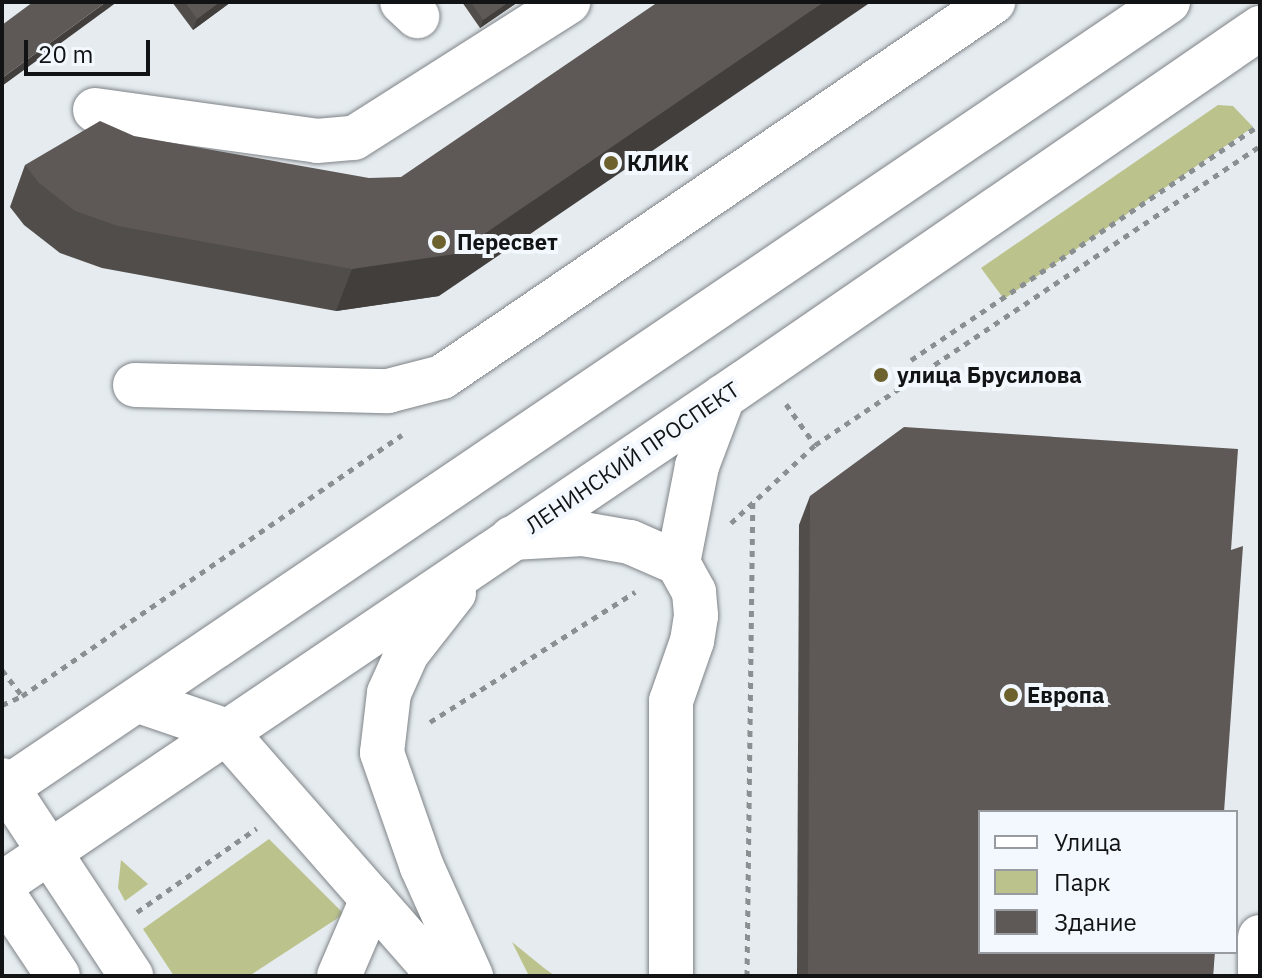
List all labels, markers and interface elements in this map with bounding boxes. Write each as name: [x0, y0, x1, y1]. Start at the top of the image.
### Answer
scale bar: [28, 24, 154, 74]
text: 20 m: [38, 38, 93, 70]
place label: КЛИК: [627, 150, 689, 176]
marker: КЛИК: [602, 154, 620, 172]
place label: Пересвет: [457, 229, 558, 255]
marker: Пересвет: [428, 231, 450, 253]
place label: улица Брусилова: [897, 362, 1082, 388]
marker: улица Брусилова: [872, 366, 890, 384]
street label: ЛЕНИНСКИЙ ПРОСПЕКТ: [520, 376, 744, 538]
place label: Европа: [1027, 682, 1104, 708]
marker: Европа: [1002, 686, 1020, 704]
legend: [978, 810, 1238, 954]
text: Улица: [1054, 826, 1122, 858]
text: Парк: [1054, 866, 1111, 898]
text: Здание: [1054, 906, 1137, 938]

